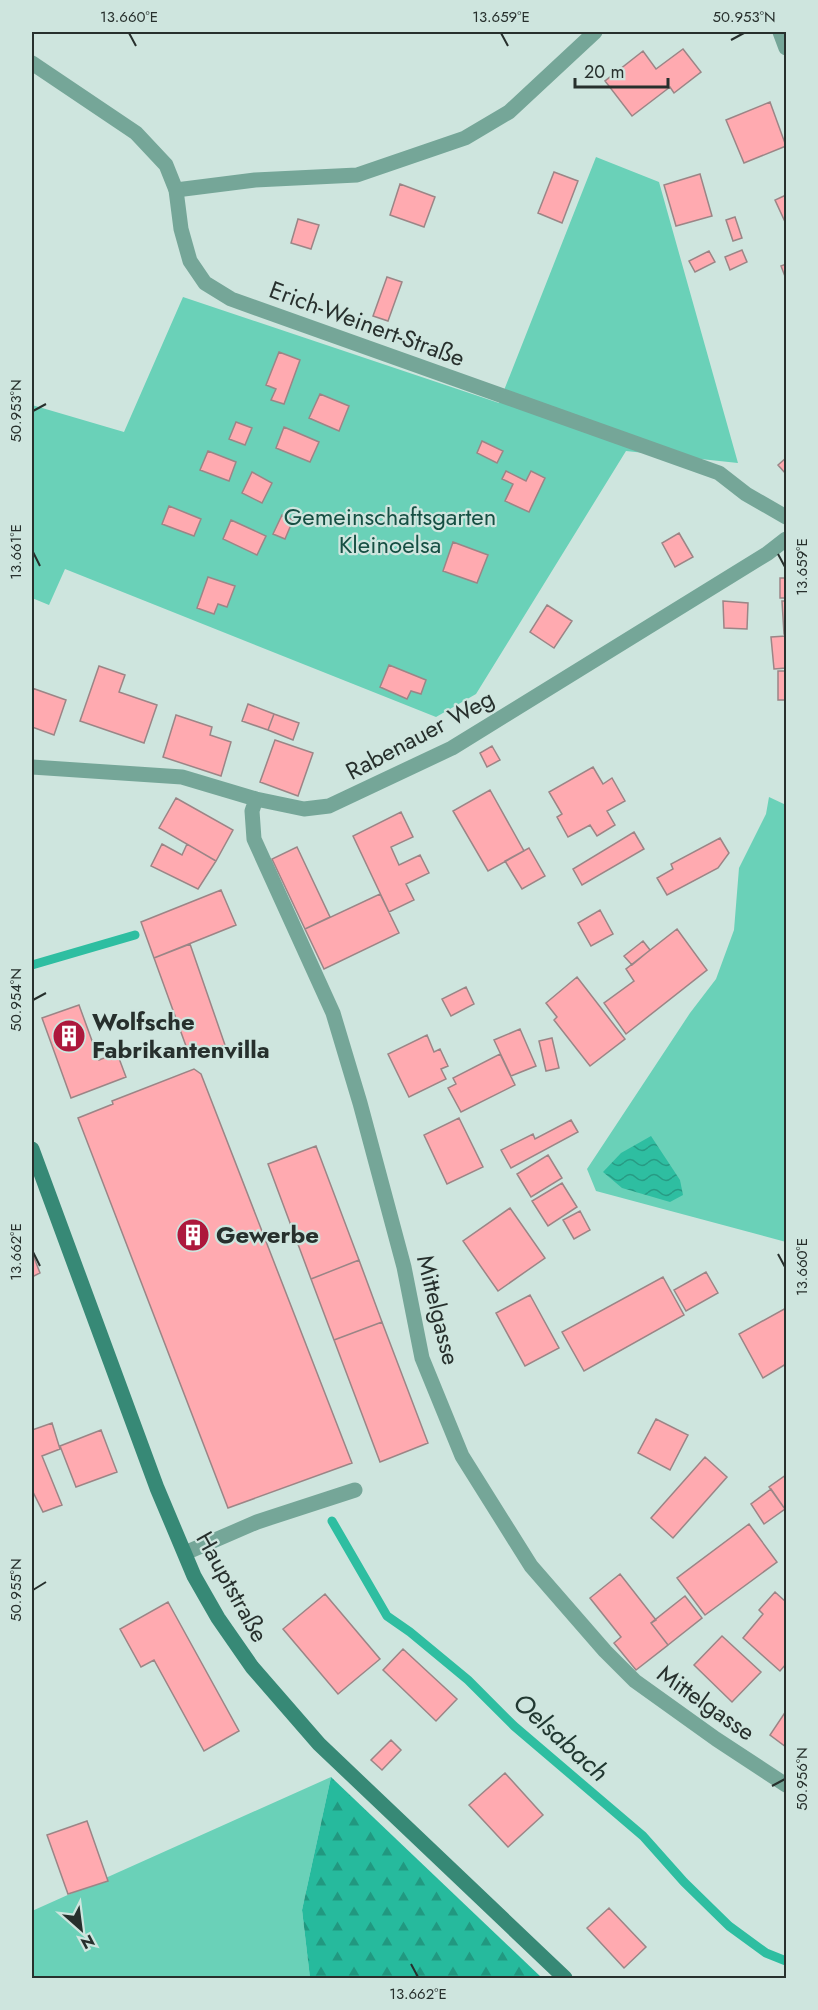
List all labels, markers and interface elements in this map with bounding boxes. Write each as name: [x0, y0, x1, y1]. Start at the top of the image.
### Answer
text: 13.660°E: [100, 6, 158, 28]
text: 13.659°E: [472, 6, 530, 28]
text: 50.953°N: [712, 6, 776, 28]
scale bar: [575, 51, 668, 89]
text: 20 m: [584, 59, 624, 85]
street label: Erich-Weinert-Straße: [264, 272, 470, 375]
text: 50.953°N: [5, 379, 27, 443]
park label: Gemeinschaftsgarten Kleinoelsa: [284, 499, 496, 562]
text: 13.661°E: [5, 524, 27, 580]
text: 13.659°E: [791, 538, 813, 596]
street label: Rabenauer Weg: [339, 681, 500, 788]
text: 50.954°N: [5, 968, 27, 1032]
place label: Wolfsche Fabrikantenvilla: [92, 1004, 270, 1067]
building icon: Wolfsche Fabrikantenvilla: [51, 1018, 87, 1054]
building icon: Gewerbe: [175, 1217, 211, 1253]
place label: Gewerbe: [216, 1217, 319, 1252]
text: 13.662°E: [5, 1223, 27, 1281]
text: 13.660°E: [791, 1238, 813, 1296]
street label: Mittelgasse: [408, 1251, 469, 1368]
street label: Hauptstraße: [188, 1525, 277, 1649]
text: 50.955°N: [5, 1558, 27, 1622]
street label: Mittelgasse: [650, 1656, 762, 1749]
water label: Oelsabach: [505, 1684, 617, 1790]
text: 50.956°N: [791, 1747, 813, 1811]
north arrow: [51, 1899, 111, 1959]
text: N: [77, 1929, 99, 1955]
text: 13.662°E: [389, 1983, 447, 2005]

